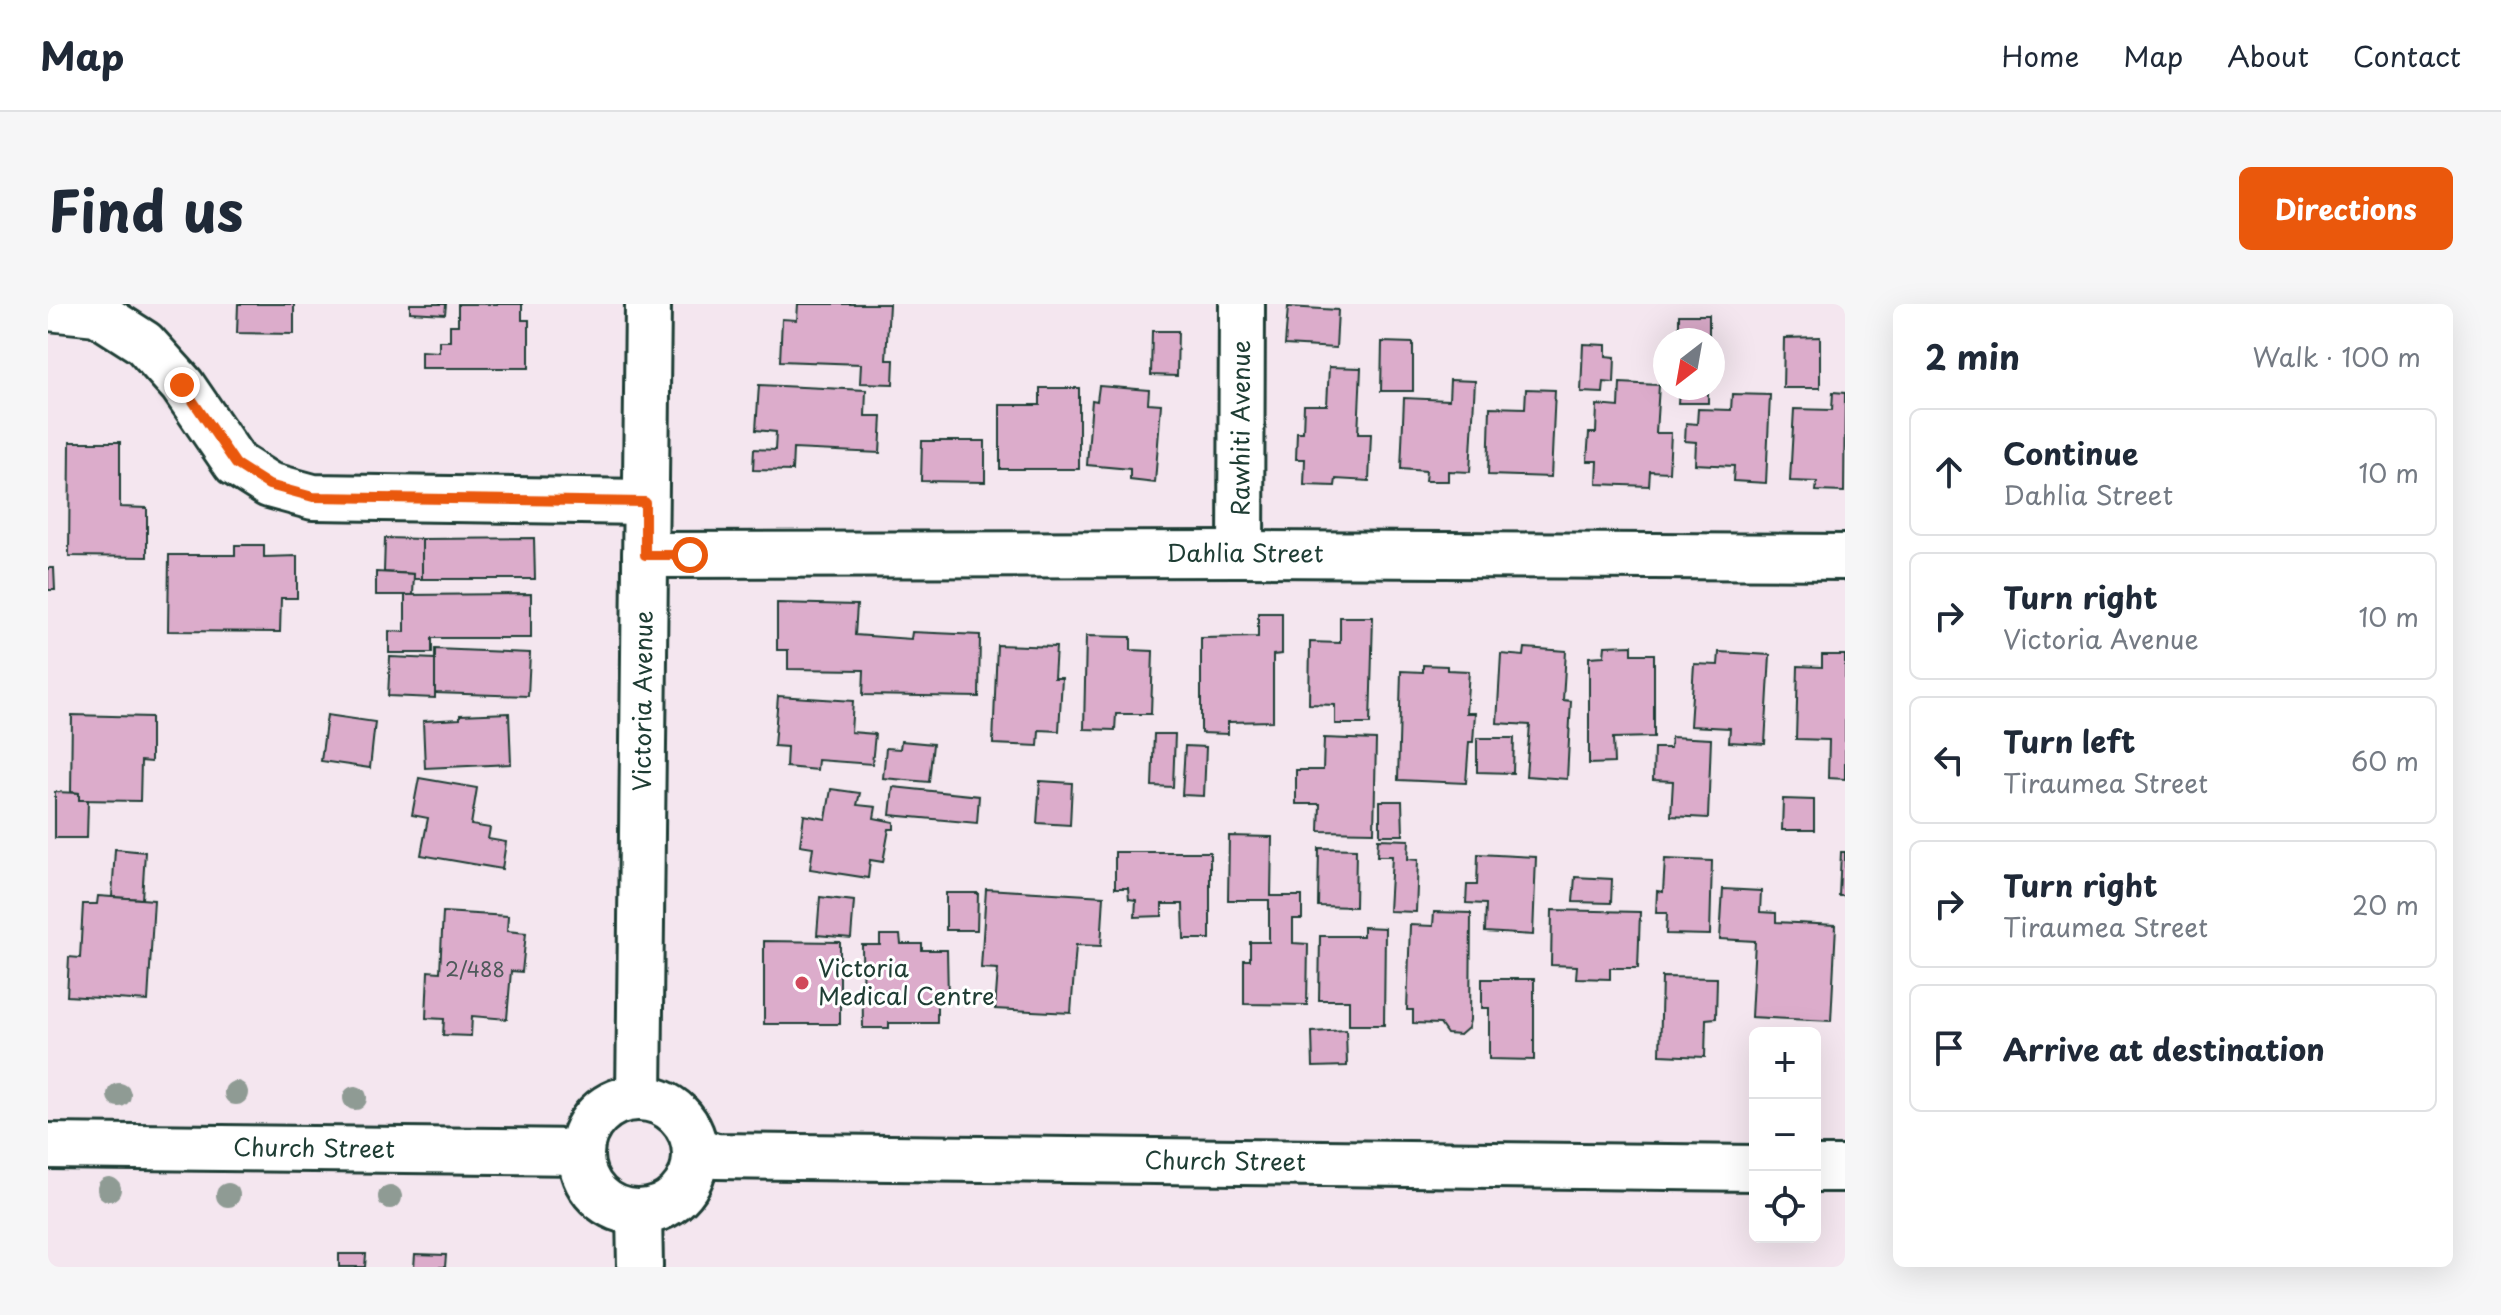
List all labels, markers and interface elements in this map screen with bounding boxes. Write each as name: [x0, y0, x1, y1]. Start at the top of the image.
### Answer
text: Map: [40, 27, 124, 84]
text: Home: [2001, 34, 2079, 77]
text: Map: [2123, 34, 2183, 77]
text: About: [2227, 34, 2309, 77]
text: Contact: [2353, 34, 2461, 77]
text: Find us: [48, 166, 244, 251]
button: Directions: [2239, 167, 2453, 250]
north arrow: [1653, 328, 1725, 400]
text: 2 min: [1925, 330, 2020, 382]
text: Walk · 100 m: [2253, 337, 2421, 376]
street label: Rawhiti Avenue: [1221, 340, 1258, 516]
route end: [164, 367, 200, 403]
text: Continue: [2003, 430, 2138, 475]
icon: ahead: [1927, 450, 1971, 494]
text: 10 m: [2358, 453, 2419, 492]
text: Dahlia Street: [2003, 475, 2173, 514]
street label: Dahlia Street: [1166, 534, 1324, 570]
route start: [672, 537, 708, 573]
text: Turn right: [2003, 574, 2158, 619]
icon: right: [1927, 594, 1971, 638]
text: 10 m: [2358, 597, 2419, 636]
street label: Victoria Avenue: [622, 610, 661, 792]
text: Victoria Avenue: [2003, 619, 2199, 658]
text: Turn left: [2003, 718, 2135, 763]
icon: left: [1927, 738, 1971, 782]
text: 60 m: [2351, 741, 2419, 780]
text: Tiraumea Street: [2003, 763, 2208, 802]
text: Turn right: [2003, 862, 2158, 907]
icon: right: [1927, 882, 1971, 926]
text: 20 m: [2352, 885, 2419, 924]
text: Tiraumea Street: [2003, 907, 2208, 946]
place label: Victoria Medical Centre: [818, 949, 995, 1013]
house number: 2/488: [445, 954, 505, 984]
marker: Victoria Medical Centre: [793, 974, 811, 992]
icon: arrive: [1927, 1026, 1971, 1070]
text: Arrive at destination: [2003, 1026, 2325, 1071]
map controls: [1749, 1027, 1821, 1243]
button: +: [1749, 1027, 1821, 1099]
button: −: [1749, 1099, 1821, 1171]
street label: Church Street: [233, 1128, 395, 1166]
street label: Church Street: [1144, 1141, 1306, 1179]
button: locate: [1749, 1171, 1821, 1243]

